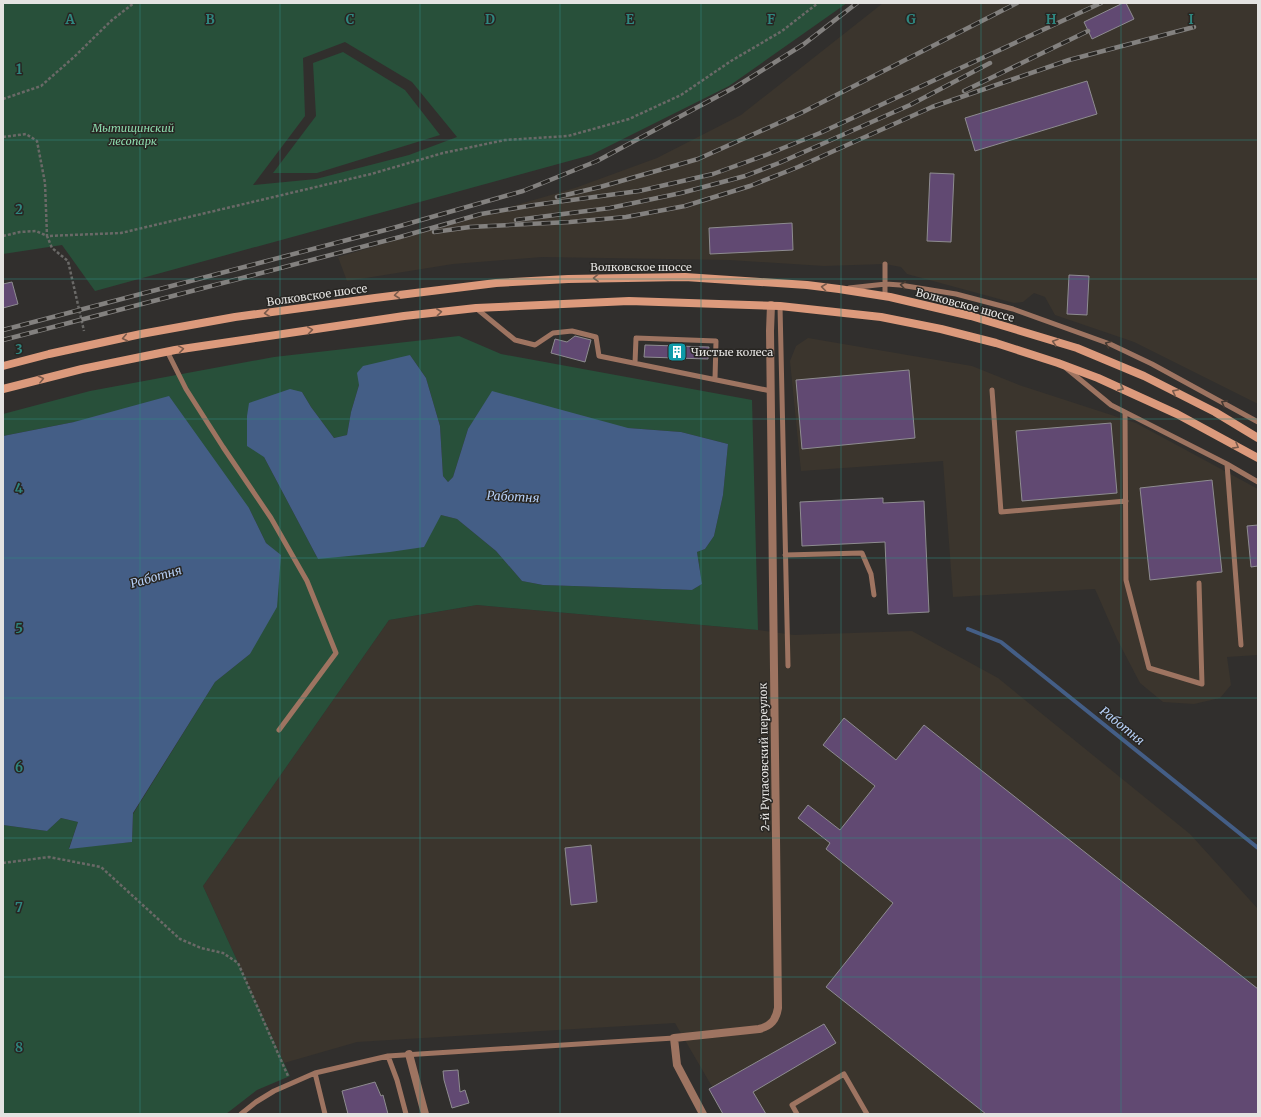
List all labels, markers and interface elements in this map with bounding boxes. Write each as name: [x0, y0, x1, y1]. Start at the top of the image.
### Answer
text: A: [64, 11, 75, 28]
text: B: [205, 11, 215, 28]
text: C: [346, 11, 355, 28]
text: D: [485, 11, 495, 28]
text: E: [626, 11, 635, 28]
text: F: [767, 11, 775, 28]
text: G: [906, 11, 916, 28]
text: H: [1046, 11, 1057, 28]
text: I: [1188, 11, 1194, 28]
text: 1: [16, 61, 22, 78]
park label: Мытищинский лесопарк: [91, 121, 174, 148]
text: 2: [15, 201, 23, 218]
street label: Волковское шоссе: [590, 260, 692, 274]
one-way arrow: [593, 274, 599, 283]
street label: Волковское шоссе: [266, 281, 368, 309]
one-way arrow: [900, 281, 906, 290]
one-way arrow: [821, 283, 827, 292]
street label: Волковское шоссе: [914, 285, 1016, 325]
one-way arrow: [394, 291, 400, 300]
one-way arrow: [264, 308, 270, 317]
one-way arrow: [436, 308, 442, 317]
one-way arrow: [307, 326, 313, 335]
one-way arrow: [122, 333, 128, 341]
one-way arrow: [1052, 338, 1059, 347]
one-way arrow: [1105, 340, 1112, 348]
text: 3: [15, 341, 23, 358]
building icon: Чистые колеса: [666, 341, 688, 363]
one-way arrow: [178, 345, 185, 354]
place label: Чистые колеса: [691, 345, 773, 359]
one-way arrow: [38, 376, 44, 384]
one-way arrow: [1117, 383, 1124, 391]
one-way arrow: [1172, 389, 1179, 397]
one-way arrow: [1221, 401, 1228, 408]
one-way arrow: [1232, 442, 1240, 449]
text: 4: [15, 480, 24, 497]
water label: Работня: [486, 488, 540, 505]
water label: Работня: [128, 562, 184, 591]
text: 5: [15, 620, 23, 637]
street label: 2-й Рупасовский переулок: [756, 683, 772, 831]
water label: Работня: [1097, 703, 1148, 748]
text: 6: [15, 759, 23, 776]
text: 7: [15, 899, 23, 916]
text: 8: [15, 1039, 23, 1056]

